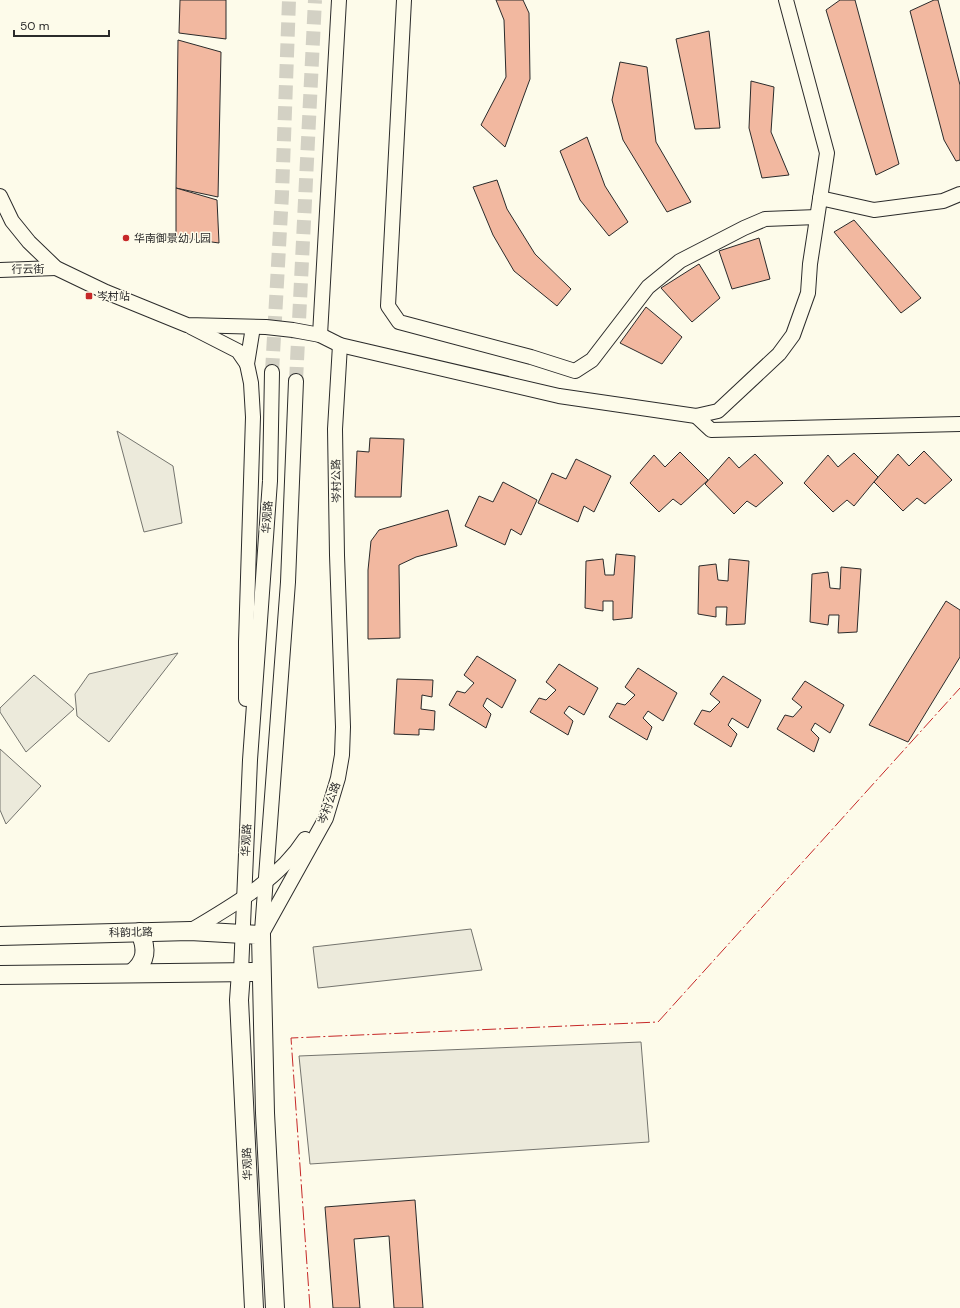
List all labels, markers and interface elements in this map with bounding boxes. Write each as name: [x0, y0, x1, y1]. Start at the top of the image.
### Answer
scale bar: [14, 12, 109, 38]
text: 50 m: [20, 18, 49, 34]
place label: 华南御景幼儿园: [134, 231, 211, 245]
marker: 华南御景幼儿园: [121, 233, 131, 243]
street label: 行云街: [11, 262, 45, 276]
place label: 岑村站: [97, 289, 130, 303]
marker: 岑村站: [84, 291, 94, 301]
street label: 岑村公路: [329, 459, 343, 503]
street label: 华观路: [259, 500, 275, 534]
street label: 岑村公路: [315, 780, 343, 826]
street label: 华观路: [238, 823, 254, 857]
street label: 科韵北路: [109, 925, 153, 939]
street label: 华观路: [239, 1147, 255, 1181]

